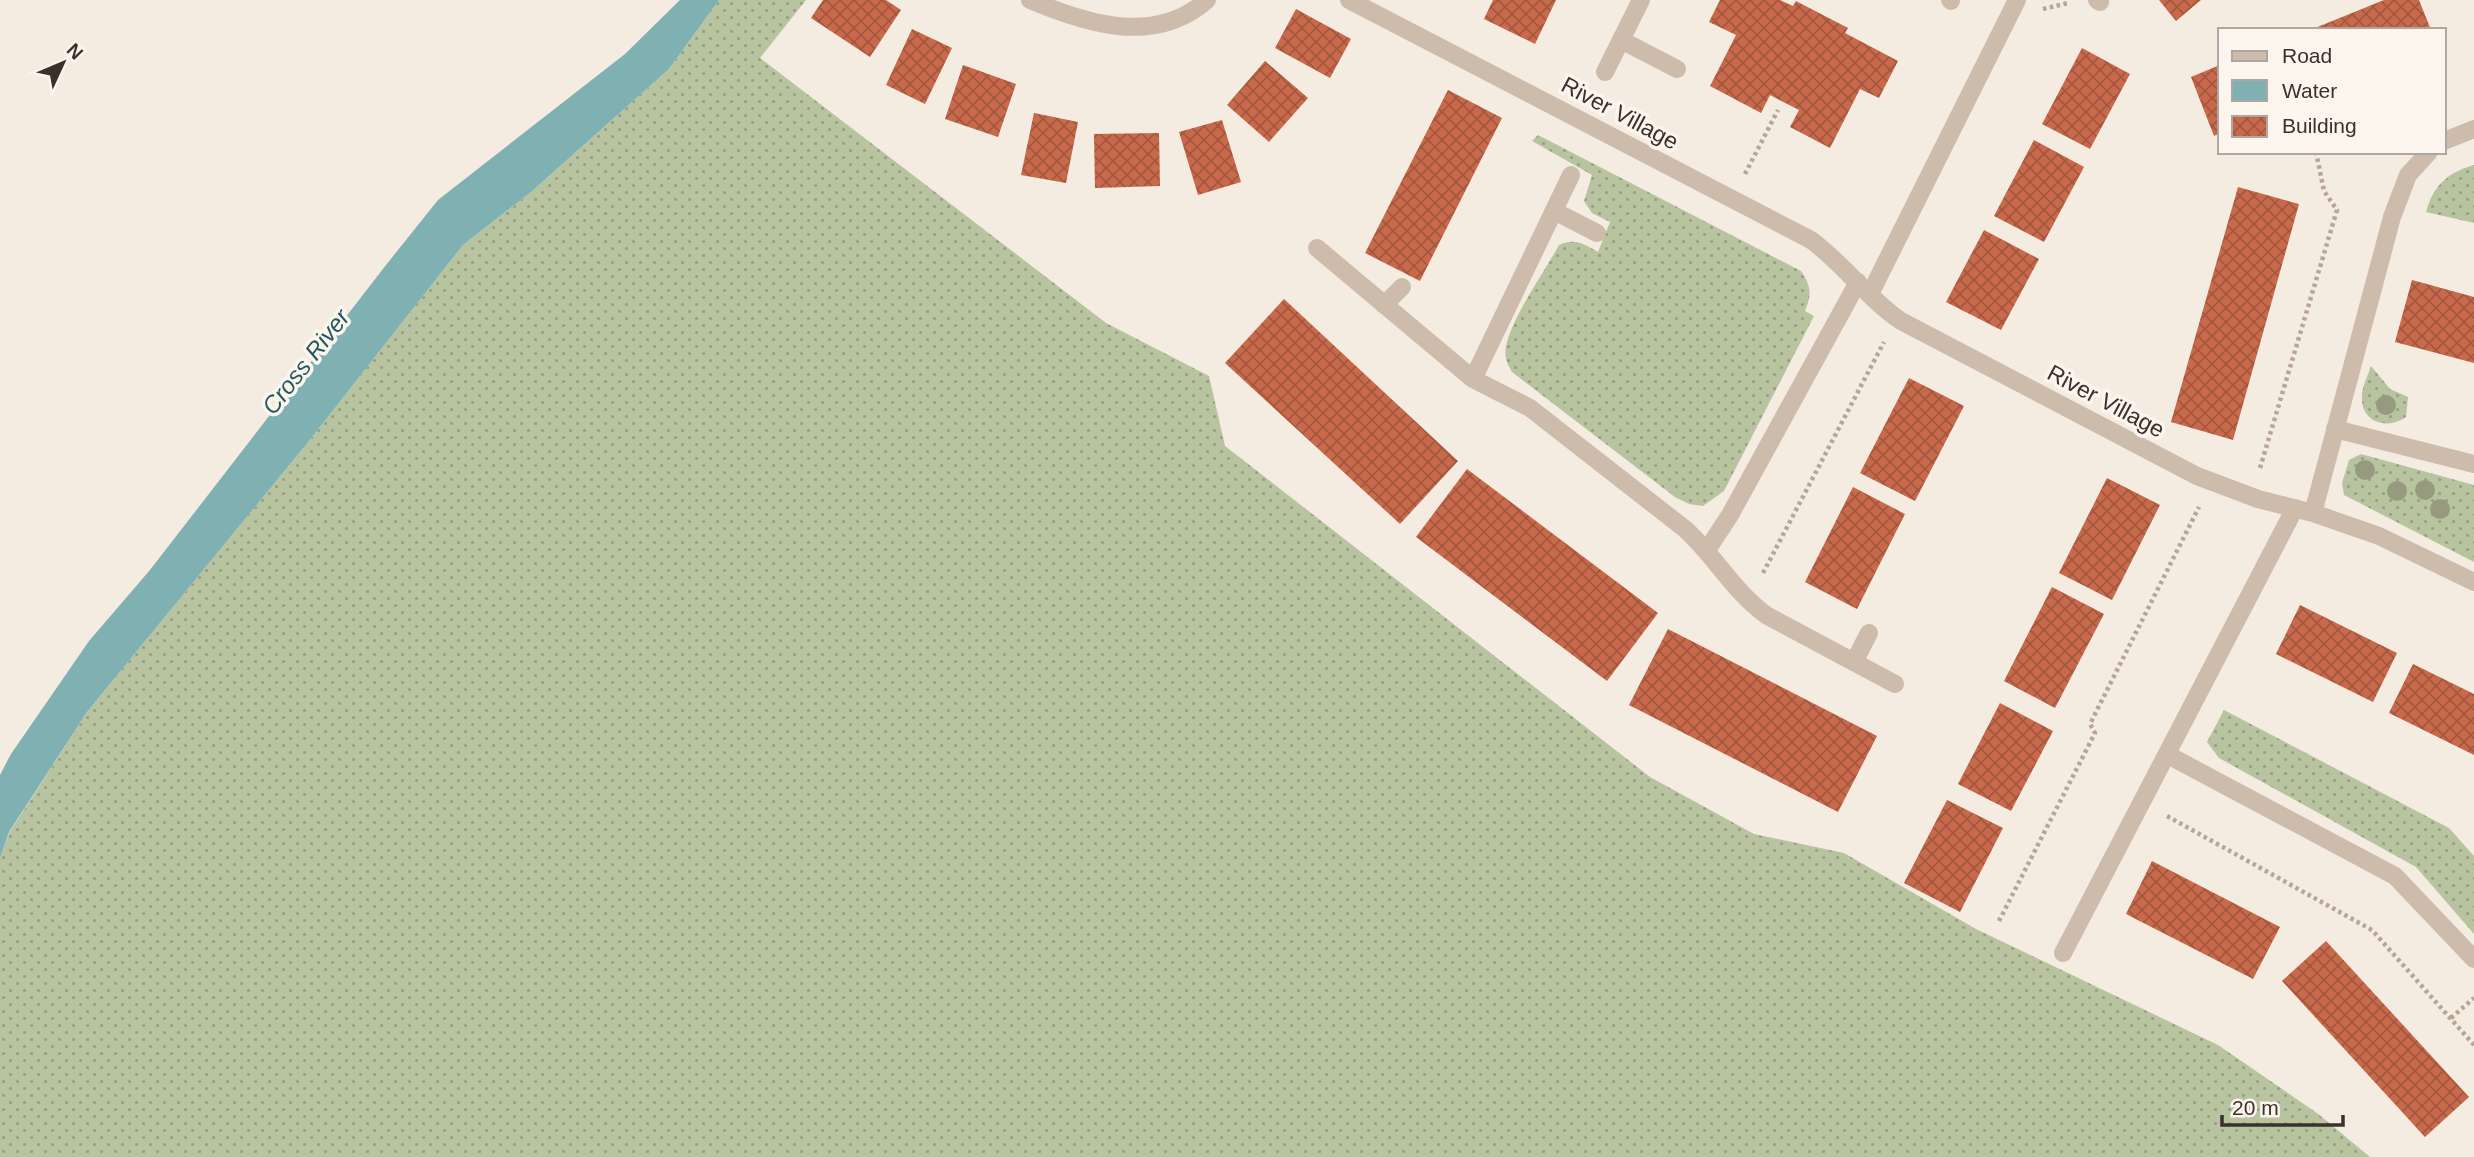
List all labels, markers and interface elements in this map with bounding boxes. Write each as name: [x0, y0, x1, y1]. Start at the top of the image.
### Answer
north arrow: [28, 28, 98, 98]
legend: [2218, 28, 2446, 154]
text: N: [63, 39, 87, 64]
text: Road: [2282, 44, 2332, 67]
street label: River Village: [1557, 71, 1683, 155]
text: Water: [2282, 79, 2337, 102]
text: Building: [2282, 114, 2357, 137]
water label: Cross River: [256, 303, 355, 419]
street label: River Village: [2043, 359, 2169, 443]
scale bar: [2222, 1084, 2343, 1128]
text: 20 m: [2232, 1096, 2279, 1119]

